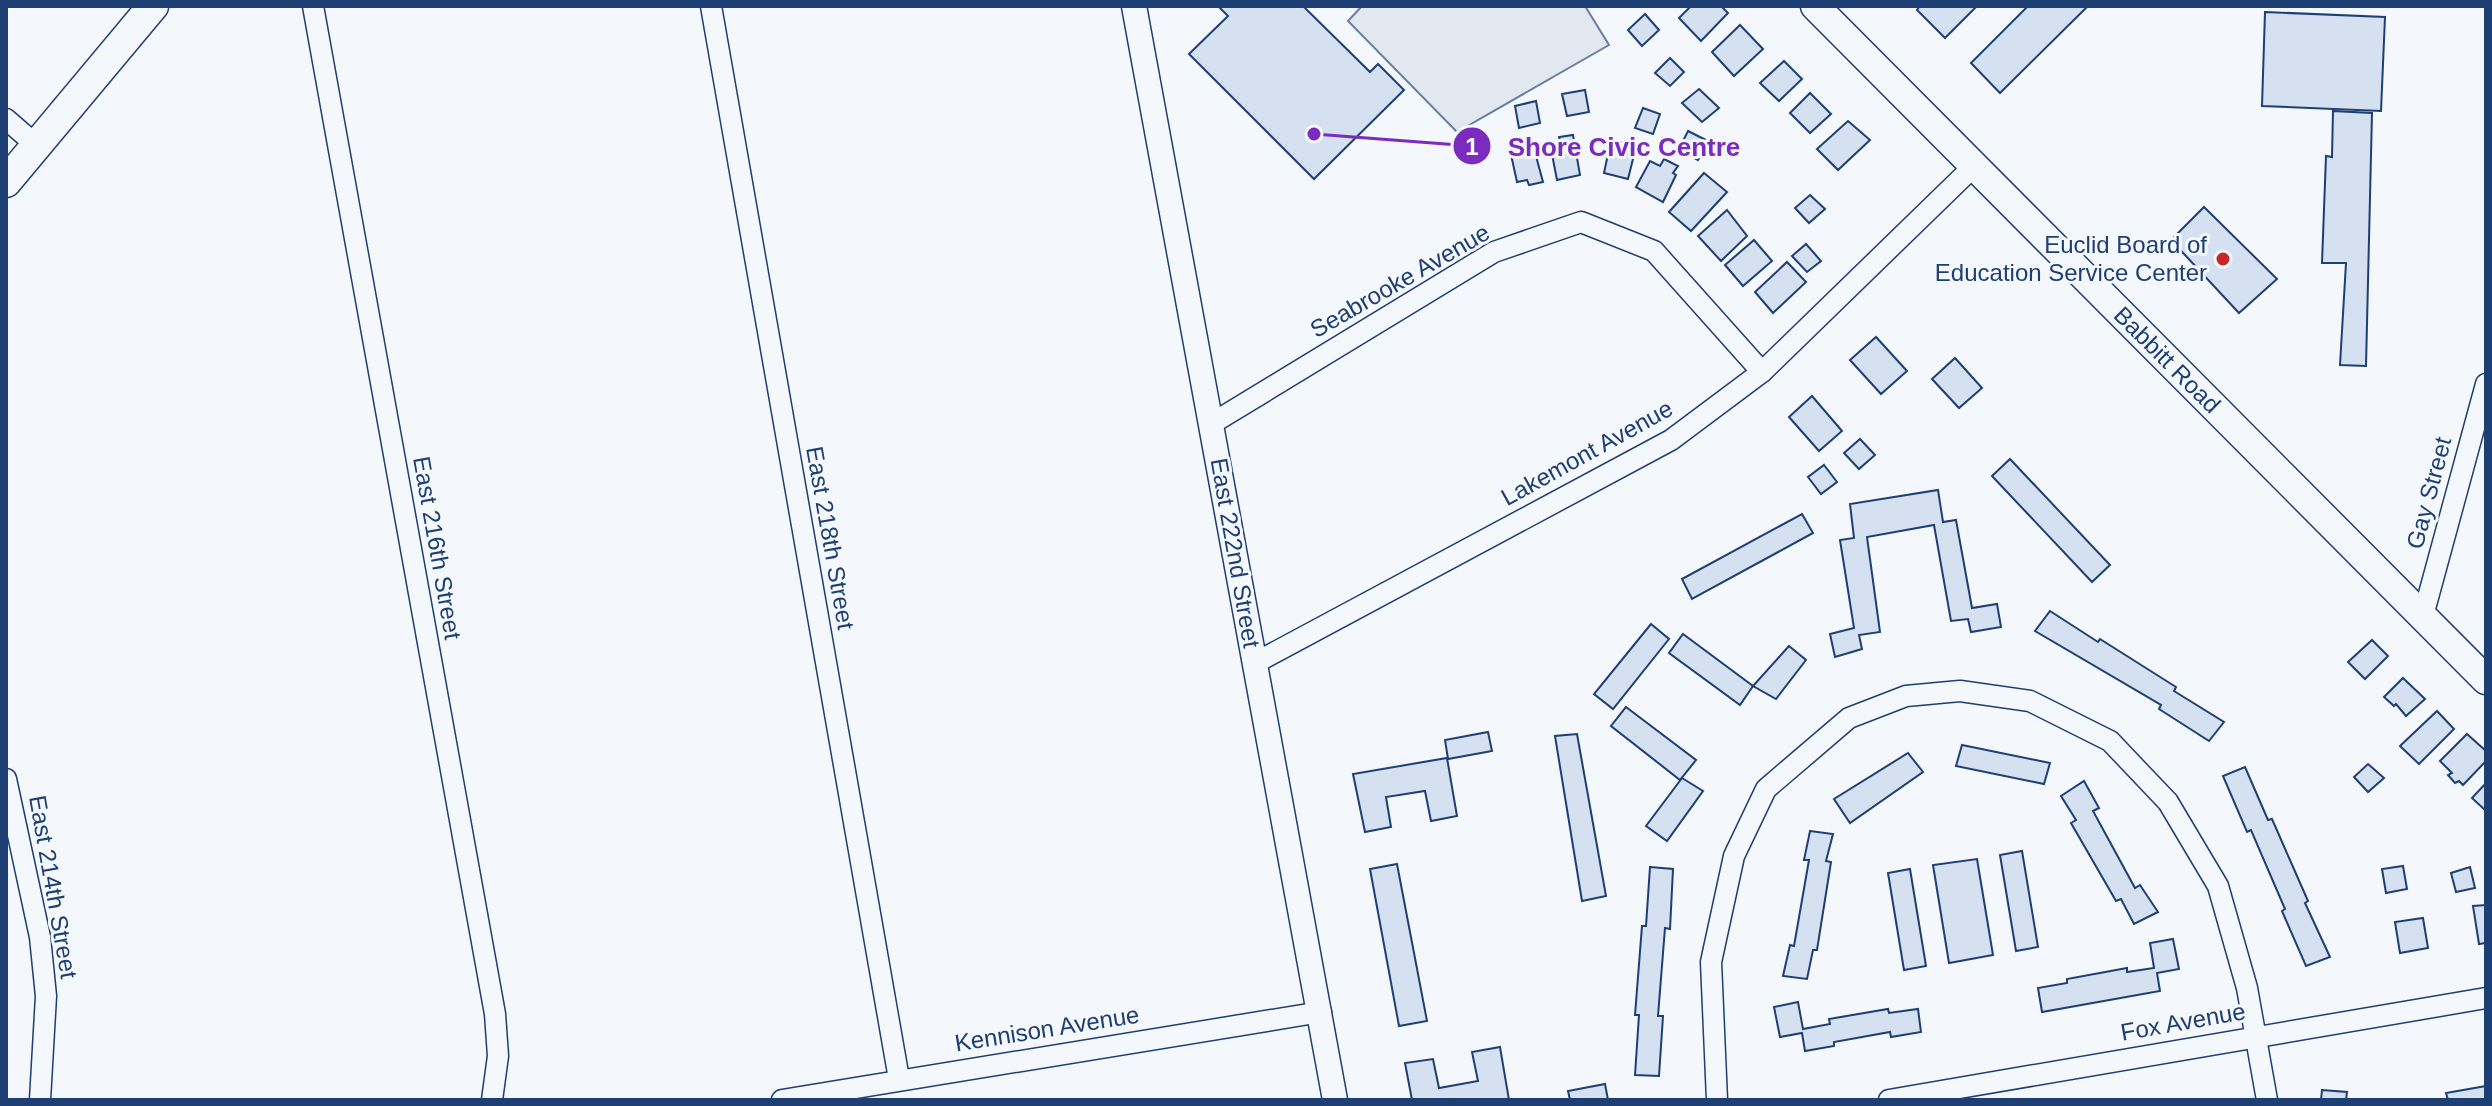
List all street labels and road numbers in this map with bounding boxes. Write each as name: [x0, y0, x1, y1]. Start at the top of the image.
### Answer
street label: Seabrooke Avenue: [1305, 218, 1494, 343]
street label: Babbitt Road: [2109, 301, 2226, 418]
street label: Lakemont Avenue: [1496, 394, 1677, 511]
street label: Gay Street: [2401, 434, 2456, 552]
street label: East 218th Street: [801, 444, 860, 632]
street label: East 216th Street: [408, 454, 467, 642]
street label: East 222nd Street: [1206, 456, 1266, 650]
street label: East 214th Street: [24, 793, 83, 981]
street label: Fox Avenue: [2118, 997, 2247, 1046]
street label: Kennison Avenue: [953, 1001, 1141, 1056]

